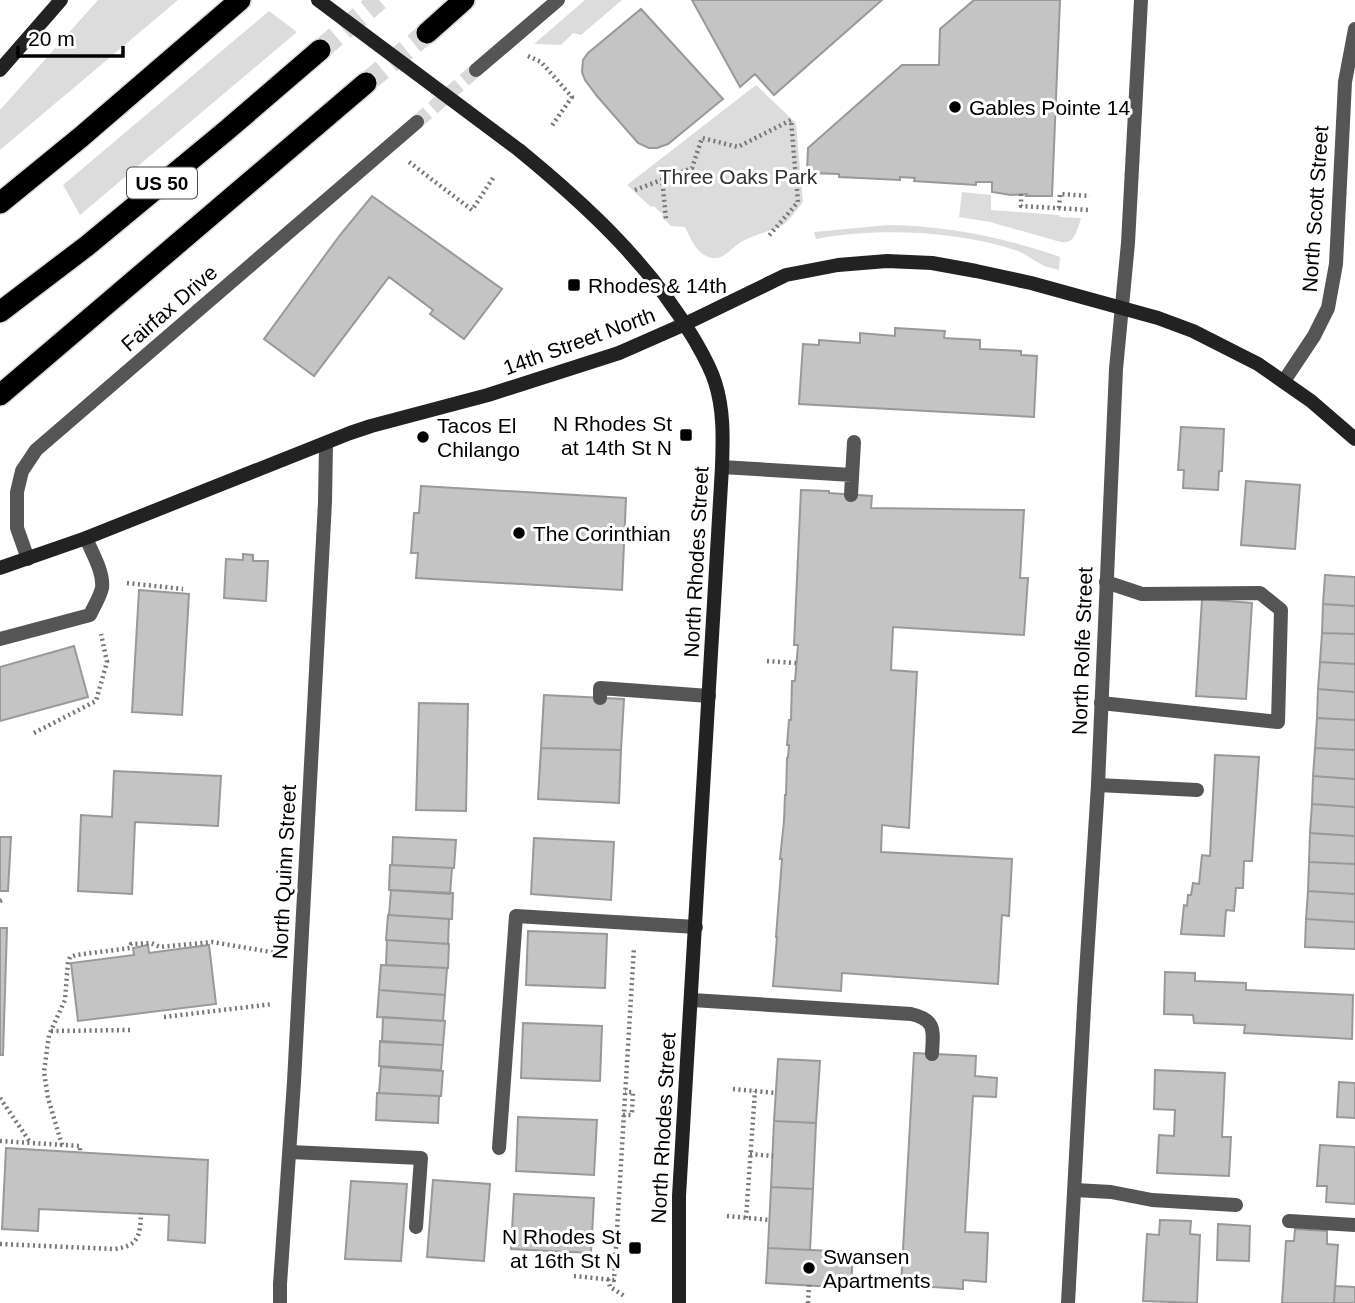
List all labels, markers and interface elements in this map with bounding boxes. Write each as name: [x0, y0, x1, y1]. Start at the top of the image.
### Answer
scale bar: [18, 14, 122, 58]
text: 20 m: [28, 27, 75, 50]
place label: Gables Pointe 14: [969, 96, 1130, 119]
marker: Gables Pointe 14: [947, 99, 963, 115]
street label: North Scott Street: [1298, 125, 1332, 293]
park label: Three Oaks Park: [659, 165, 818, 188]
road number: US 50: [127, 168, 197, 198]
street label: Fairfax Drive: [117, 260, 221, 356]
place label: Rhodes & 14th: [588, 274, 727, 297]
marker: Rhodes & 14th: [566, 277, 582, 293]
street label: 14th Street North: [500, 303, 658, 379]
place label: N Rhodes St at 14th St N: [553, 412, 672, 459]
place label: Tacos El Chilango: [437, 414, 520, 461]
marker: N Rhodes St at 14th St N: [678, 427, 694, 443]
marker: Tacos El Chilango: [415, 429, 431, 445]
street label: North Rhodes Street: [680, 466, 713, 658]
place label: The Corinthian: [533, 522, 671, 545]
marker: The Corinthian: [511, 525, 527, 541]
street label: North Rolfe Street: [1068, 566, 1096, 735]
street label: North Quinn Street: [268, 784, 300, 960]
street label: North Rhodes Street: [647, 1032, 680, 1224]
place label: N Rhodes St at 16th St N: [502, 1225, 621, 1272]
marker: N Rhodes St at 16th St N: [627, 1240, 643, 1256]
place label: Swansen Apartments: [823, 1245, 930, 1292]
marker: Swansen Apartments: [801, 1260, 817, 1276]

